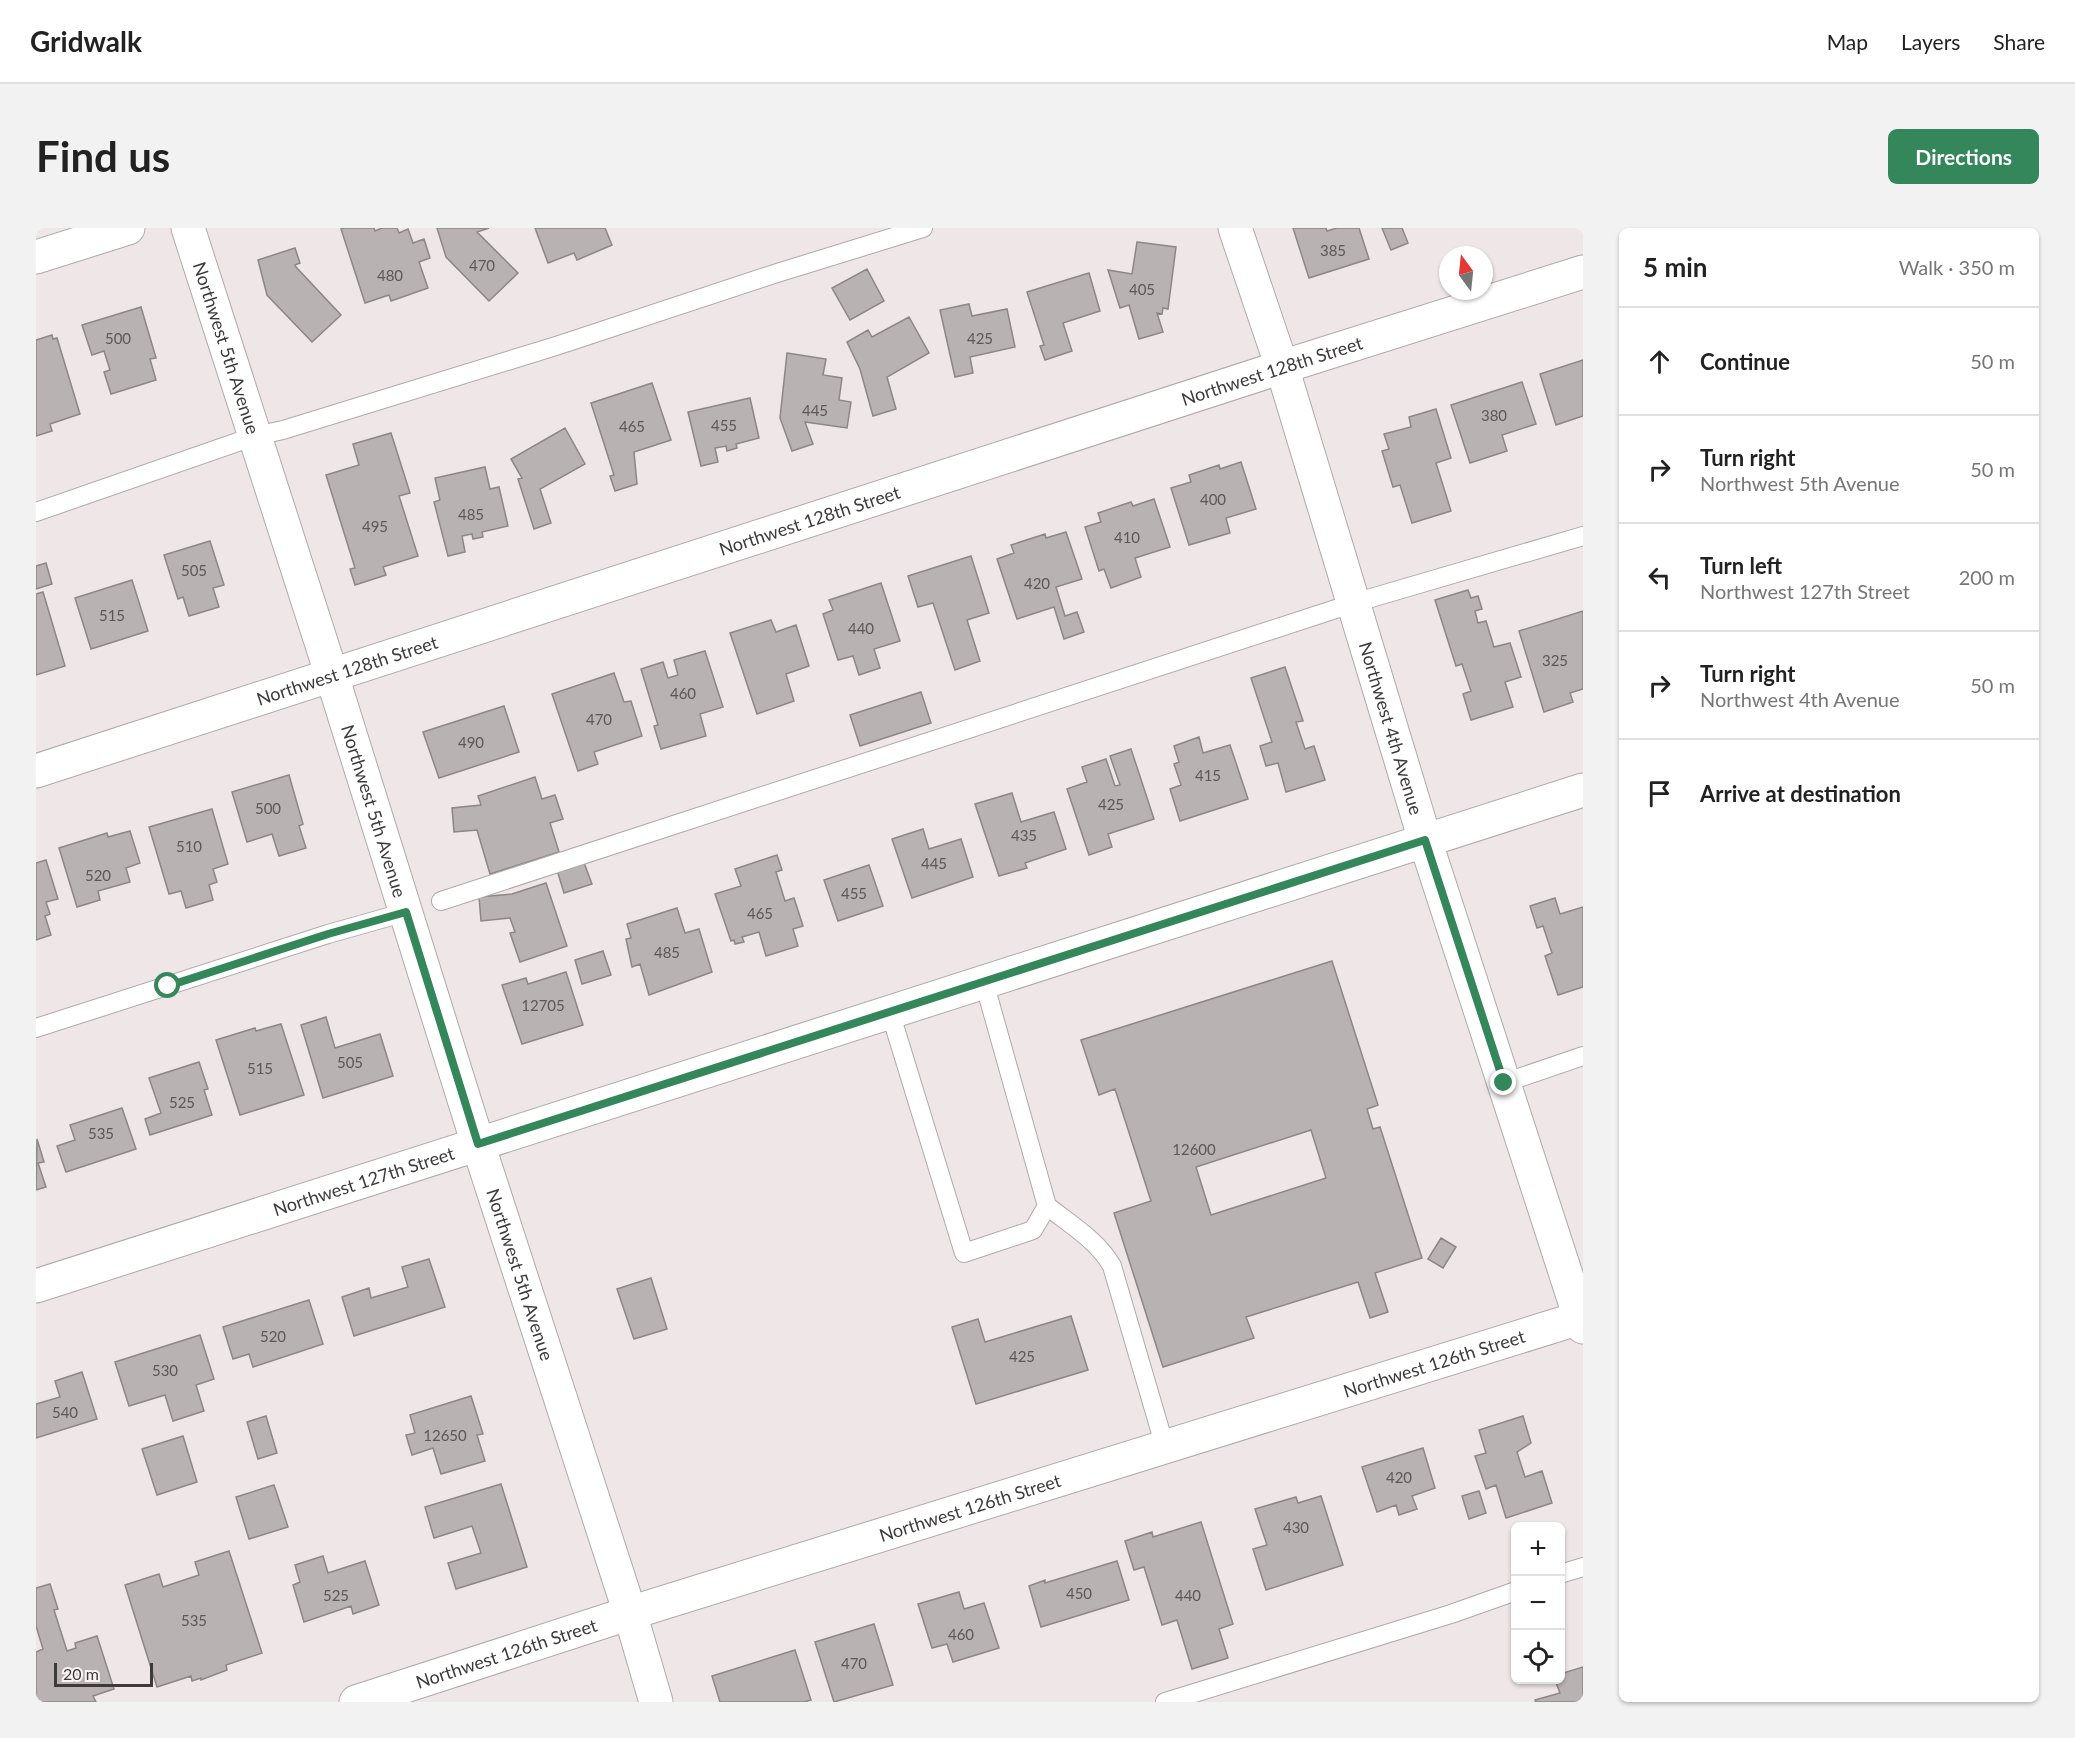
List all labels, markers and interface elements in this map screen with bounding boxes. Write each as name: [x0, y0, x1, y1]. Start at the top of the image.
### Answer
text: Gridwalk: [30, 24, 142, 58]
text: Map: [1827, 29, 1868, 54]
text: Layers: [1901, 29, 1960, 54]
text: Share: [1993, 29, 2045, 54]
button: Directions: [1888, 129, 2039, 184]
text: Find us: [36, 131, 170, 181]
house number: 385: [1320, 241, 1346, 259]
north arrow: [1439, 246, 1493, 300]
text: 5 min: [1643, 251, 1707, 283]
text: Walk · 350 m: [1899, 255, 2015, 279]
house number: 470: [469, 256, 495, 274]
street label: Northwest 5th Avenue: [189, 259, 265, 437]
house number: 480: [377, 266, 403, 284]
house number: 405: [1129, 280, 1155, 298]
house number: 500: [105, 329, 131, 347]
house number: 425: [967, 329, 993, 347]
street label: Northwest 128th Street: [1178, 331, 1366, 410]
icon: ahead: [1643, 345, 1676, 378]
text: Continue: [1700, 348, 1790, 375]
text: 50 m: [1970, 349, 2015, 373]
house number: 445: [802, 401, 828, 419]
house number: 380: [1481, 406, 1507, 424]
house number: 455: [711, 416, 737, 434]
house number: 465: [619, 417, 645, 435]
text: Turn right: [1700, 444, 1795, 471]
icon: right: [1643, 453, 1676, 486]
text: 50 m: [1970, 457, 2015, 481]
text: Northwest 5th Avenue: [1700, 471, 1900, 495]
street label: Northwest 128th Street: [716, 480, 903, 560]
house number: 400: [1200, 490, 1226, 508]
house number: 485: [458, 505, 484, 523]
house number: 495: [362, 517, 388, 535]
house number: 410: [1114, 528, 1140, 546]
text: Turn left: [1700, 552, 1782, 579]
house number: 505: [181, 561, 207, 579]
icon: left: [1643, 561, 1676, 594]
text: 200 m: [1959, 565, 2015, 589]
house number: 420: [1024, 574, 1050, 592]
text: Northwest 127th Street: [1700, 579, 1910, 603]
house number: 515: [99, 606, 125, 624]
house number: 440: [848, 619, 874, 637]
street label: Northwest 128th Street: [254, 630, 441, 710]
street label: Northwest 4th Avenue: [1355, 639, 1428, 817]
house number: 325: [1542, 651, 1568, 669]
text: Turn right: [1700, 660, 1795, 687]
icon: right: [1643, 669, 1676, 702]
text: 50 m: [1970, 673, 2015, 697]
house number: 460: [670, 684, 696, 702]
text: Northwest 4th Avenue: [1700, 687, 1900, 711]
house number: 470: [586, 710, 612, 728]
street label: Northwest 5th Avenue: [337, 722, 411, 900]
house number: 490: [458, 733, 484, 751]
house number: 415: [1195, 766, 1221, 784]
icon: arrive: [1643, 777, 1676, 810]
text: Arrive at destination: [1700, 780, 1901, 807]
house number: 425: [1098, 795, 1124, 813]
house number: 500: [255, 799, 281, 817]
house number: 435: [1011, 826, 1037, 844]
house number: 510: [176, 837, 202, 855]
house number: 445: [921, 854, 947, 872]
house number: 520: [85, 866, 111, 884]
house number: 455: [841, 884, 867, 902]
house number: 465: [747, 904, 773, 922]
house number: 485: [654, 943, 680, 961]
route start: [154, 972, 180, 998]
house number: 12705: [521, 996, 565, 1014]
house number: 505: [337, 1053, 363, 1071]
house number: 515: [247, 1059, 273, 1077]
route end: [1490, 1069, 1516, 1095]
house number: 525: [169, 1093, 195, 1111]
house number: 535: [88, 1124, 114, 1142]
house number: 12600: [1172, 1140, 1216, 1158]
street label: Northwest 127th Street: [270, 1141, 457, 1220]
street label: Northwest 5th Avenue: [482, 1186, 558, 1363]
street label: Northwest 126th Street: [1341, 1325, 1528, 1402]
house number: 520: [260, 1327, 286, 1345]
house number: 425: [1009, 1347, 1035, 1365]
house number: 530: [152, 1361, 178, 1379]
house number: 540: [52, 1403, 78, 1421]
house number: 12650: [423, 1426, 467, 1444]
house number: 420: [1386, 1468, 1412, 1486]
street label: Northwest 126th Street: [876, 1469, 1064, 1546]
house number: 430: [1283, 1518, 1309, 1536]
map controls: [1511, 1522, 1565, 1684]
button: +: [1511, 1522, 1565, 1576]
button: −: [1511, 1576, 1565, 1630]
house number: 450: [1066, 1584, 1092, 1602]
house number: 525: [323, 1586, 349, 1604]
house number: 440: [1175, 1586, 1201, 1604]
house number: 535: [181, 1611, 207, 1629]
street label: Northwest 126th Street: [413, 1613, 600, 1693]
house number: 460: [948, 1625, 974, 1643]
button: locate: [1511, 1630, 1565, 1684]
house number: 470: [841, 1654, 867, 1672]
scale bar: [54, 1660, 153, 1688]
text: 20 m: [63, 1664, 99, 1683]

